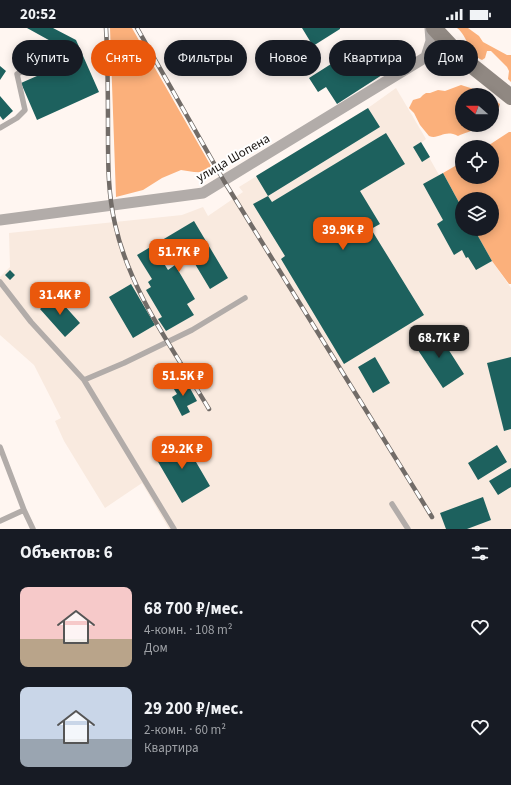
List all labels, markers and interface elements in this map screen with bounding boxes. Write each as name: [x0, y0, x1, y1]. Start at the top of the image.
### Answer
text: 20:52: [20, 4, 56, 25]
chip: Купить: [12, 40, 83, 76]
chip: Снять: [91, 40, 156, 76]
chip: Фильтры: [164, 40, 247, 76]
chip: Новое: [255, 40, 321, 76]
chip: Квартира: [329, 40, 416, 76]
chip: Дом: [424, 40, 478, 76]
north arrow: [455, 88, 499, 132]
map controls: [455, 88, 499, 236]
street label: улица Шопена: [193, 130, 273, 186]
button: locate: [455, 140, 499, 184]
button: layers: [455, 192, 499, 236]
pin: 39.9K ₽: [306, 217, 380, 251]
text: 39.9K ₽: [322, 221, 364, 239]
pin: 51.7K ₽: [142, 239, 216, 273]
text: 51.7K ₽: [158, 243, 200, 261]
pin: 31.4K ₽: [23, 282, 97, 316]
text: 31.4K ₽: [39, 286, 81, 304]
pin: 68.7K ₽: [402, 325, 476, 359]
text: 68.7K ₽: [418, 329, 460, 347]
pin: 51.5K ₽: [146, 363, 220, 397]
text: 51.5K ₽: [162, 367, 204, 385]
pin: 29.2K ₽: [145, 436, 219, 470]
text: 29.2K ₽: [161, 440, 203, 458]
text: Объектов: 6: [20, 541, 113, 565]
icon: filters: [469, 542, 491, 564]
text: 68 700 ₽/мес.: [144, 597, 243, 621]
icon: home: [52, 603, 100, 651]
icon: heart: [469, 616, 491, 638]
text: 4-комн. · 108 m²: [144, 621, 233, 639]
text: Дом: [144, 639, 168, 657]
text: 29 200 ₽/мес.: [144, 697, 243, 721]
icon: home: [52, 703, 100, 751]
icon: heart: [469, 716, 491, 738]
text: 2-комн. · 60 m²: [144, 721, 226, 739]
text: Квартира: [144, 739, 199, 757]

